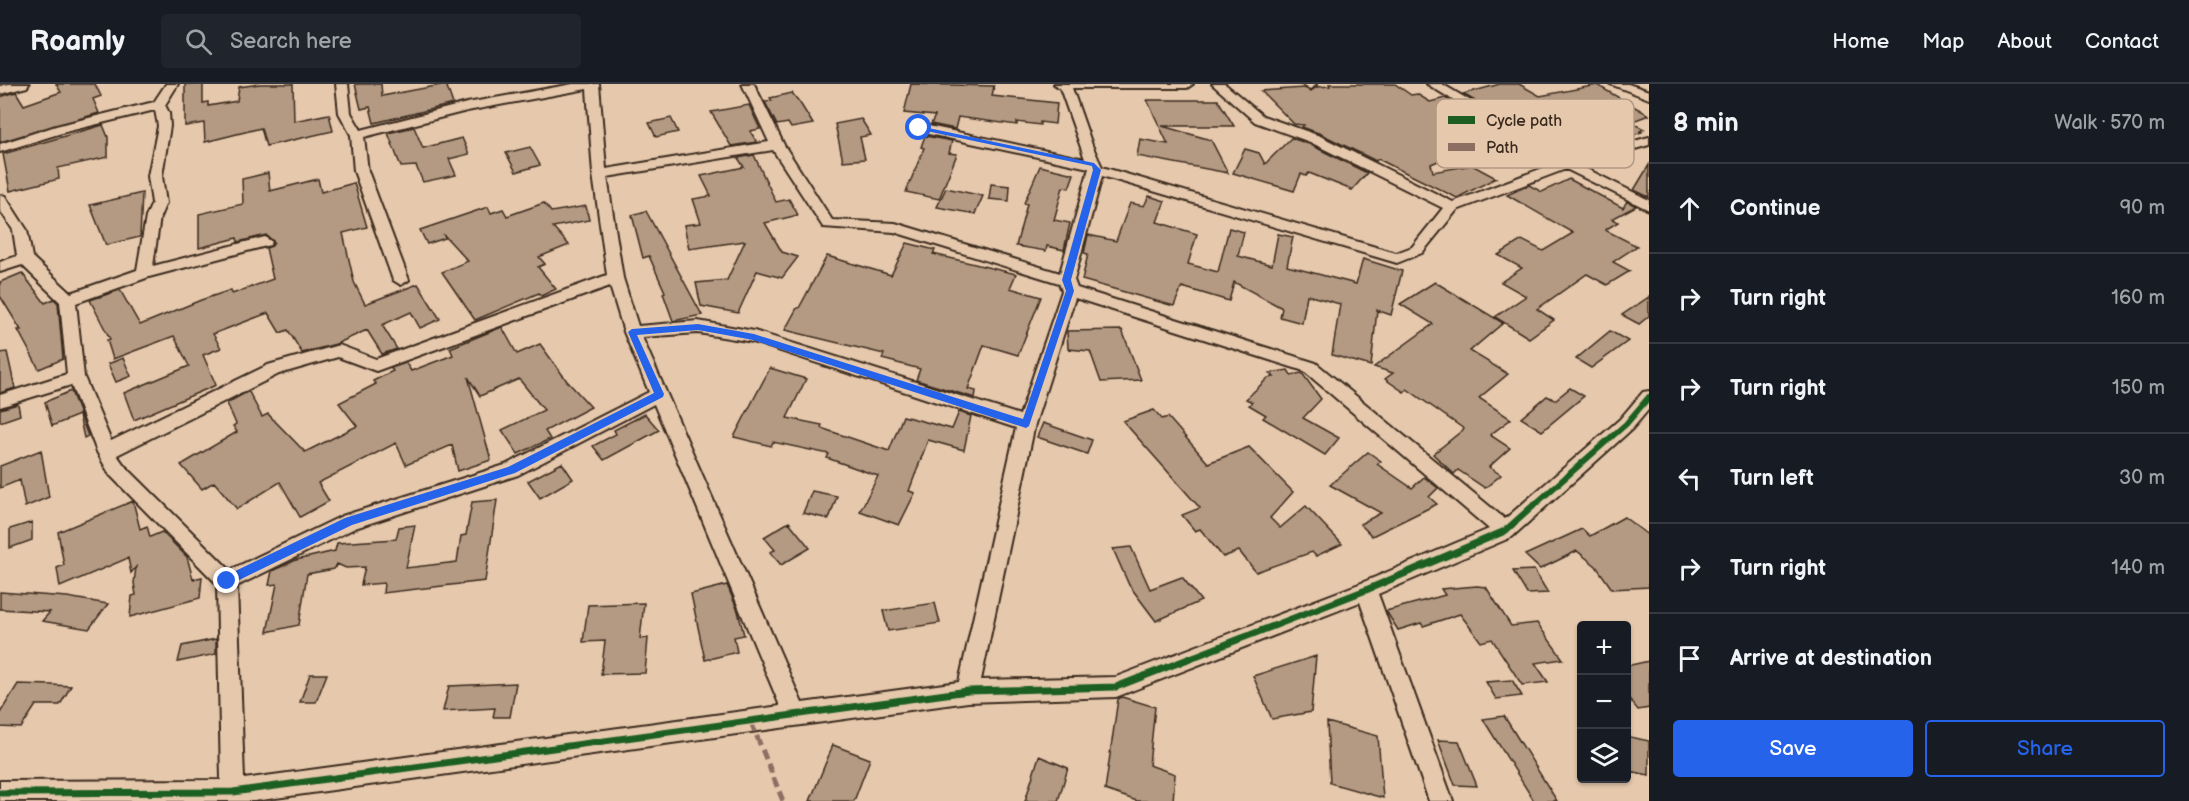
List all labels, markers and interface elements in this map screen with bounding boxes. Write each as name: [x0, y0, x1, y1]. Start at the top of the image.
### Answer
search box: [161, 14, 581, 68]
text: Roamly: [30, 25, 125, 58]
icon: search: [182, 25, 215, 58]
text: Search here: [230, 28, 352, 55]
text: Home: [1832, 29, 1889, 54]
text: Map: [1922, 29, 1964, 54]
text: About: [1997, 29, 2052, 54]
text: Contact: [2085, 29, 2159, 54]
legend: [1436, 99, 1634, 168]
text: 8 min: [1673, 108, 1739, 139]
text: Walk · 570 m: [2054, 111, 2165, 135]
text: Cycle path: [1486, 112, 1562, 131]
route start: [905, 114, 931, 140]
text: Path: [1486, 139, 1518, 158]
icon: ahead: [1673, 192, 1706, 225]
text: Continue: [1730, 195, 1820, 222]
text: 90 m: [2120, 196, 2165, 220]
icon: right: [1673, 282, 1706, 315]
text: Turn right: [1730, 285, 1826, 312]
text: 160 m: [2111, 286, 2165, 310]
icon: right: [1673, 372, 1706, 405]
text: Turn right: [1730, 375, 1826, 402]
text: 150 m: [2112, 376, 2165, 400]
icon: left: [1673, 462, 1706, 495]
text: Turn left: [1730, 465, 1814, 492]
text: 30 m: [2119, 466, 2165, 490]
icon: right: [1673, 552, 1706, 585]
text: Turn right: [1730, 555, 1826, 582]
text: 140 m: [2111, 556, 2165, 580]
route end: [213, 567, 239, 593]
map controls: [1577, 621, 1631, 783]
button: +: [1577, 621, 1631, 675]
icon: arrive: [1673, 642, 1706, 675]
text: Arrive at destination: [1730, 645, 1932, 672]
button: −: [1577, 675, 1631, 729]
button: Save: [1673, 720, 1913, 777]
button: Share: [1925, 720, 2165, 777]
button: layers: [1577, 729, 1631, 783]

